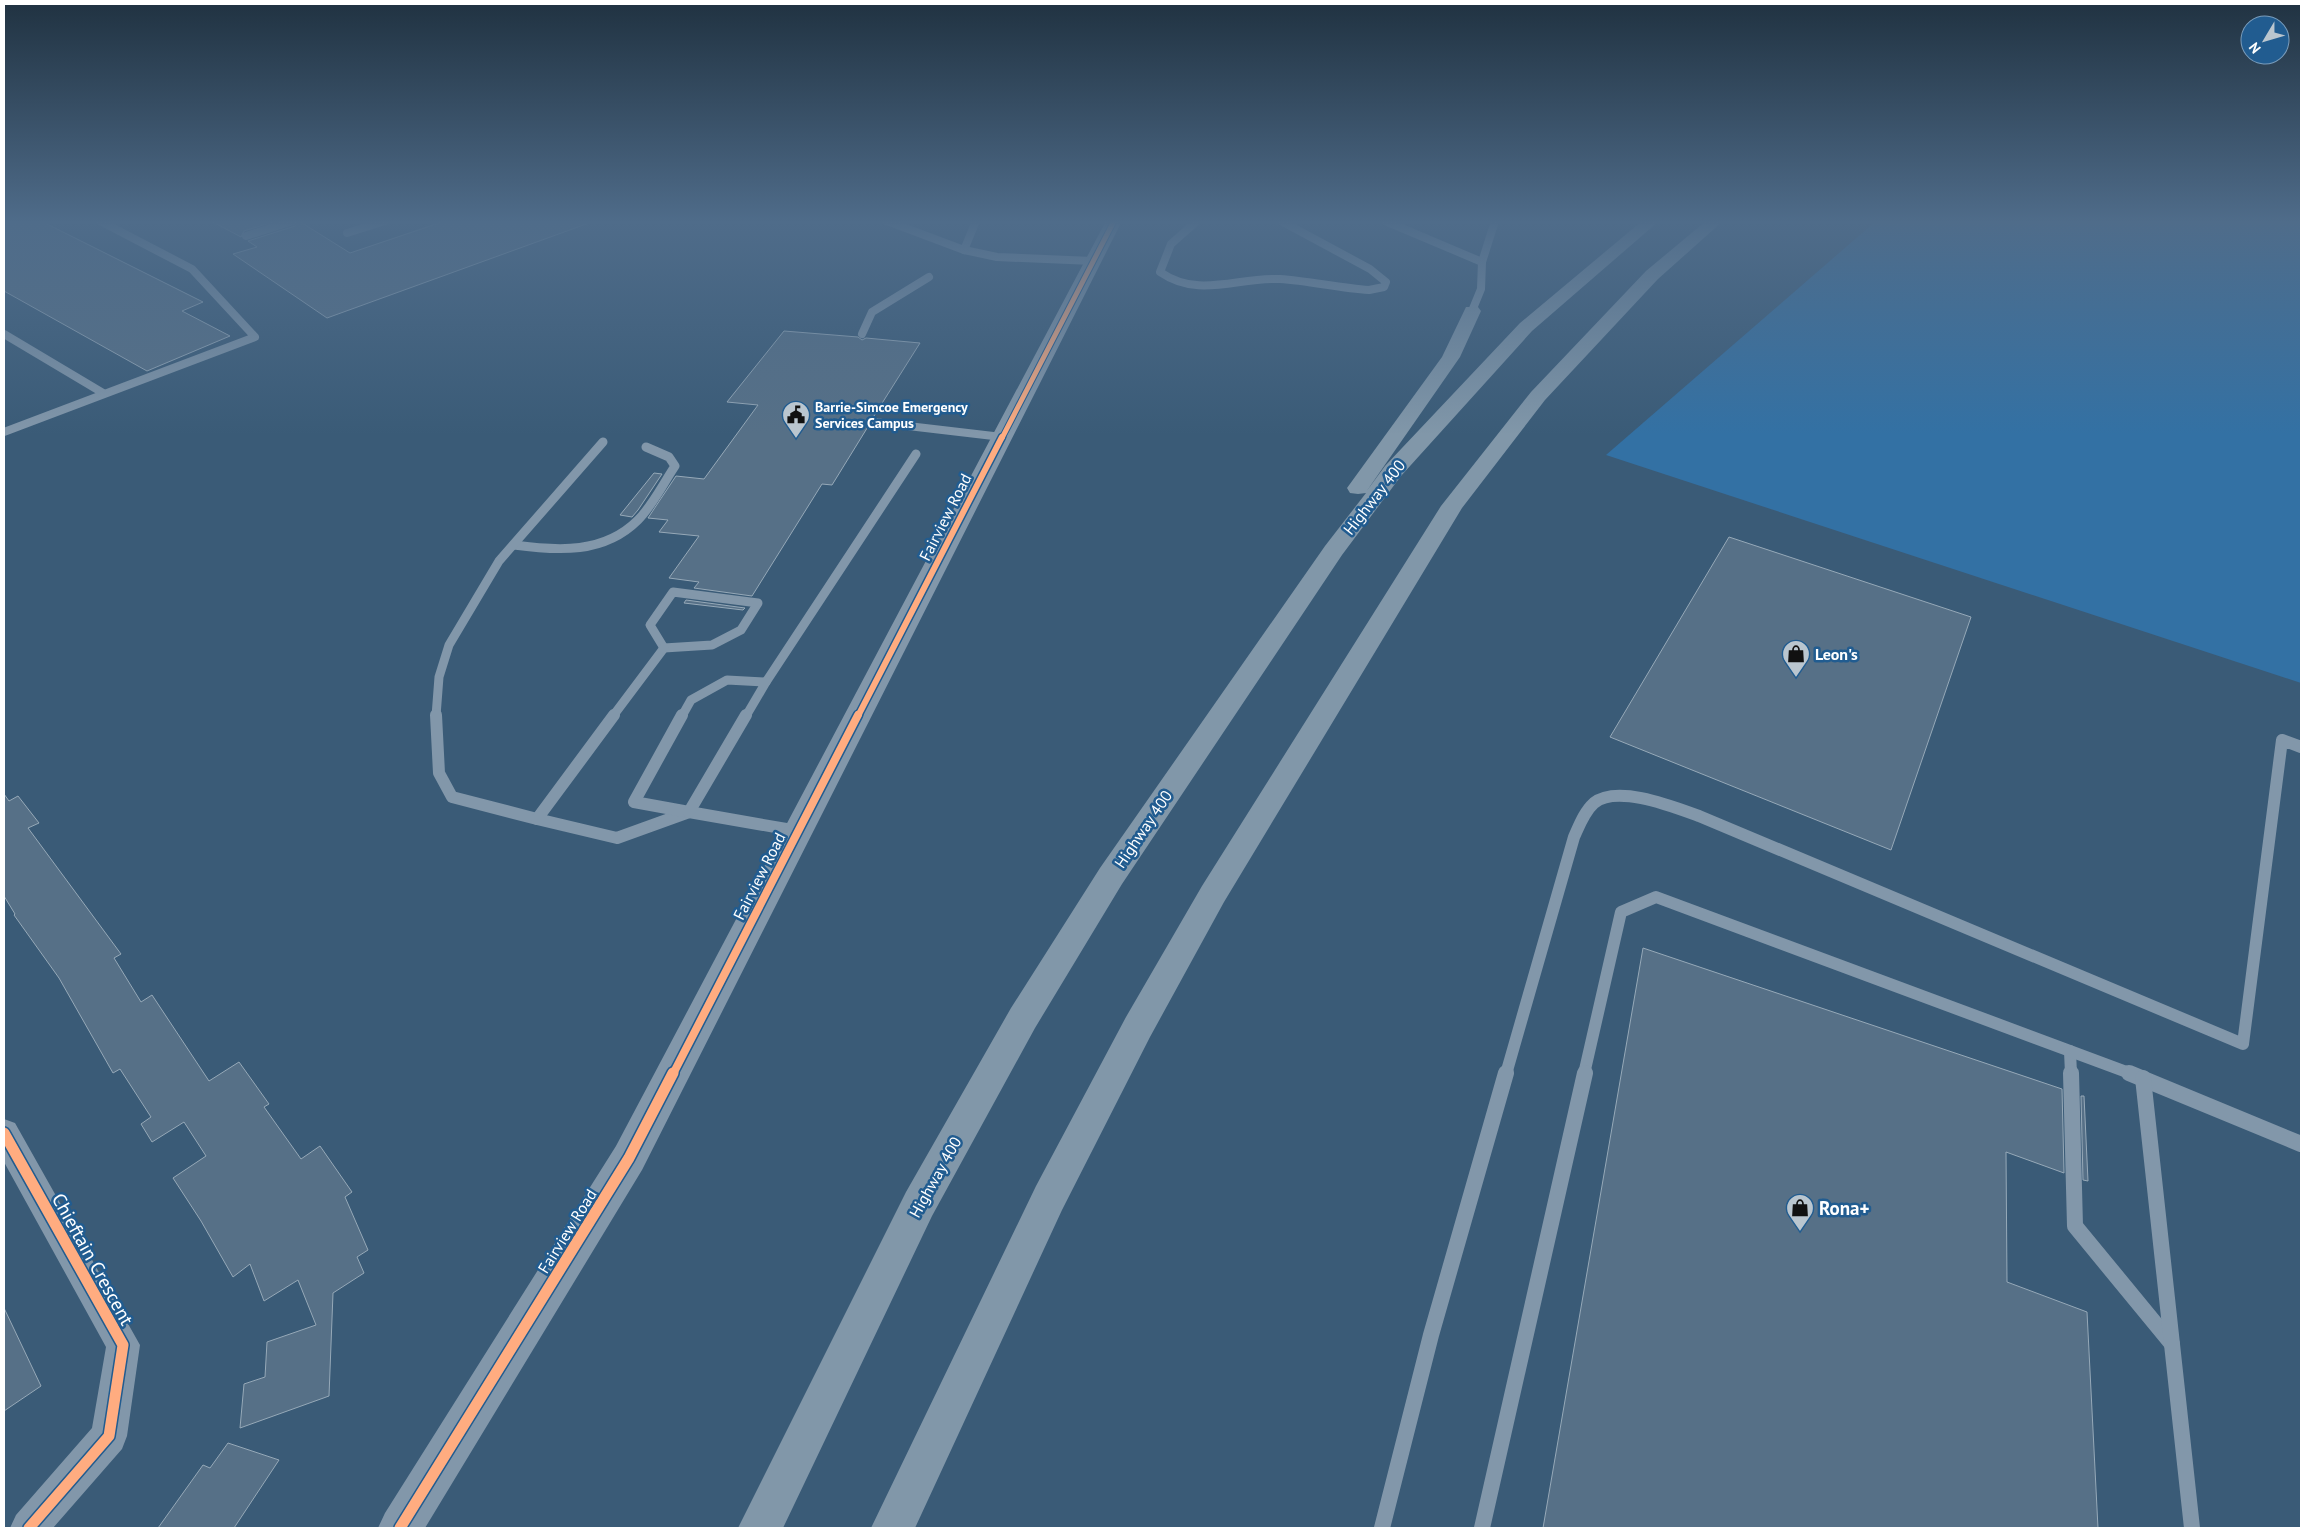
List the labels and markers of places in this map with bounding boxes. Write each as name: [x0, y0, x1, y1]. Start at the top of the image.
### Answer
place label: Barrie-Simcoe Emergency Services Campus: [815, 398, 968, 432]
public building icon: Barrie-Simcoe Emergency Services Campus: [781, 400, 811, 439]
shop icon: Leon's: [1781, 639, 1811, 678]
place label: Leon's: [1815, 644, 1858, 664]
shop icon: Rona+: [1785, 1193, 1815, 1232]
place label: Rona+: [1819, 1196, 1870, 1220]

